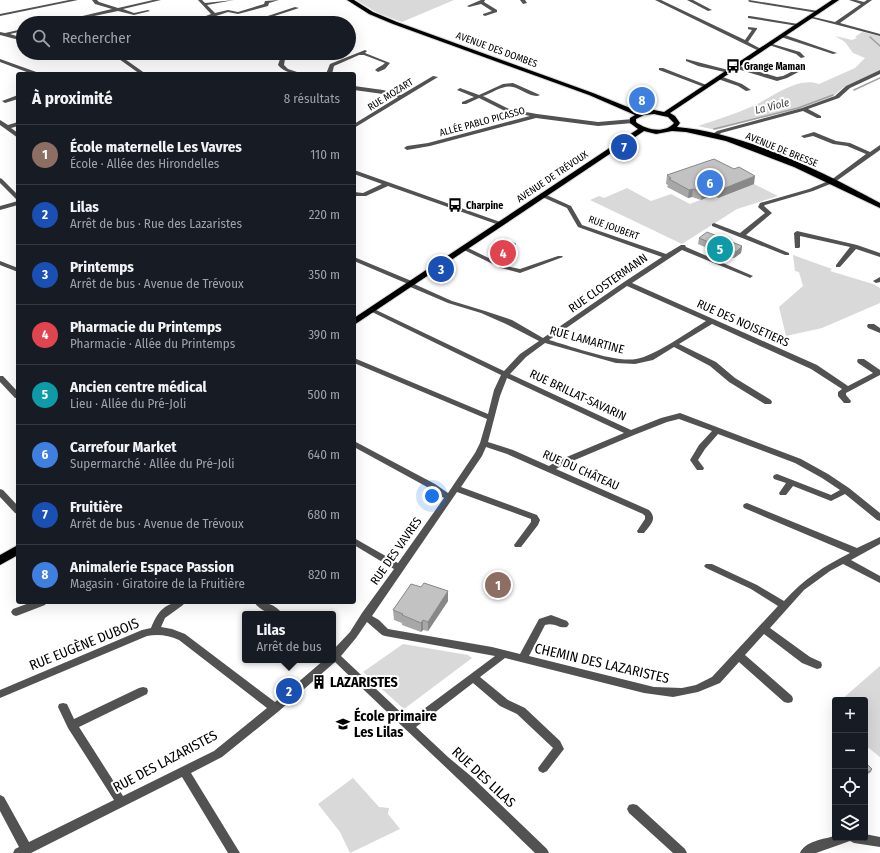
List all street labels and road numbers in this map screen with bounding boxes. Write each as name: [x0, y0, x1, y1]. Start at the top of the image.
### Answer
street label: AVENUE DES DOMBES: [454, 30, 539, 70]
street label: RUE MOZART: [366, 76, 416, 114]
street label: ALLÉE PABLO PICASSO: [438, 103, 526, 139]
street label: AVENUE DE BRESSE: [744, 130, 820, 170]
street label: AVENUE DE TRÉVOUX: [513, 147, 591, 205]
street label: RUE JOUBERT: [587, 213, 641, 243]
street label: RUE CLOSTERMANN: [566, 251, 650, 315]
street label: RUE DES NOISETIERS: [695, 296, 791, 350]
street label: RUE LAMARTINE: [548, 323, 626, 357]
street label: RUE BRILLAT-SAVARIN: [528, 367, 628, 423]
street label: RUE DU CHÂTEAU: [541, 446, 622, 493]
street label: RUE DES VAVRES: [367, 514, 425, 588]
street label: RUE EUGÈNE DUBOIS: [26, 614, 142, 674]
street label: CHEMIN DES LAZARISTES: [533, 640, 671, 687]
street label: RUE DES LAZARISTES: [110, 727, 220, 796]
street label: RUE DES LILAS: [448, 744, 519, 811]

